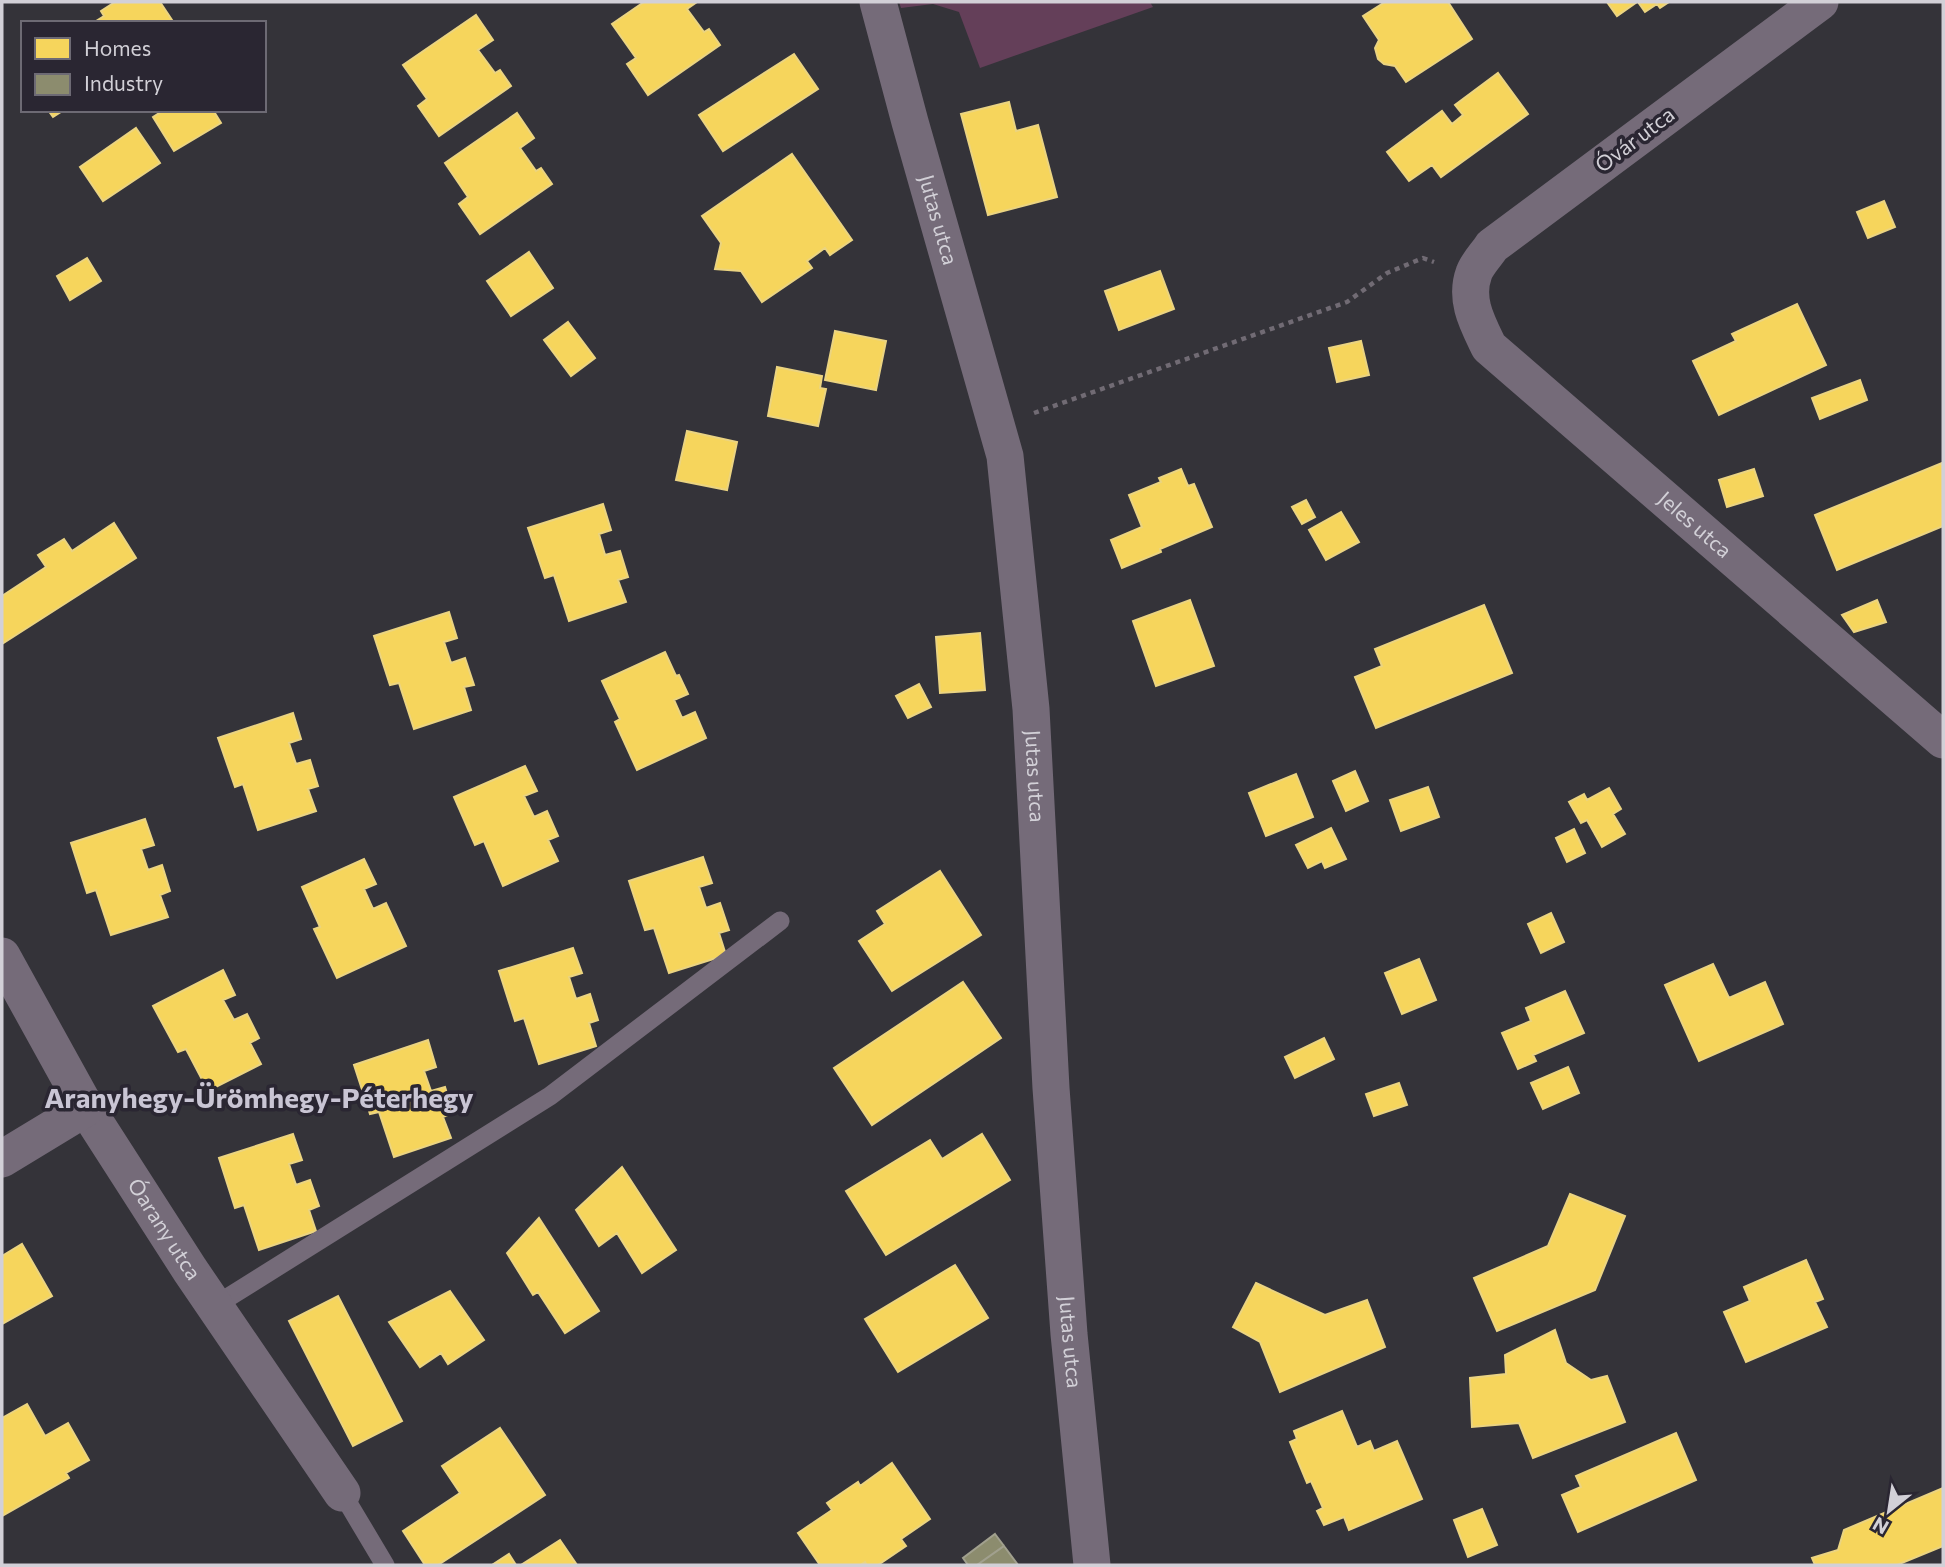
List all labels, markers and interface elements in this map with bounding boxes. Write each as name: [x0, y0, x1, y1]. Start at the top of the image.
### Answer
legend: [21, 21, 266, 112]
text: Homes: [84, 35, 151, 60]
text: Industry: [84, 70, 163, 95]
street label: Óvár utca: [1590, 101, 1679, 177]
street label: Jutas utca: [915, 172, 964, 267]
street label: Jeles utca: [1654, 485, 1737, 562]
street label: Jutas utca: [1021, 729, 1051, 823]
district label: Aranyhegy-Ürömhegy-Péterhegy: [44, 1080, 474, 1114]
street label: Óarany utca: [123, 1173, 207, 1284]
street label: Jutas utca: [1055, 1295, 1088, 1389]
north arrow: [1854, 1476, 1924, 1546]
text: N: [1868, 1513, 1892, 1540]

